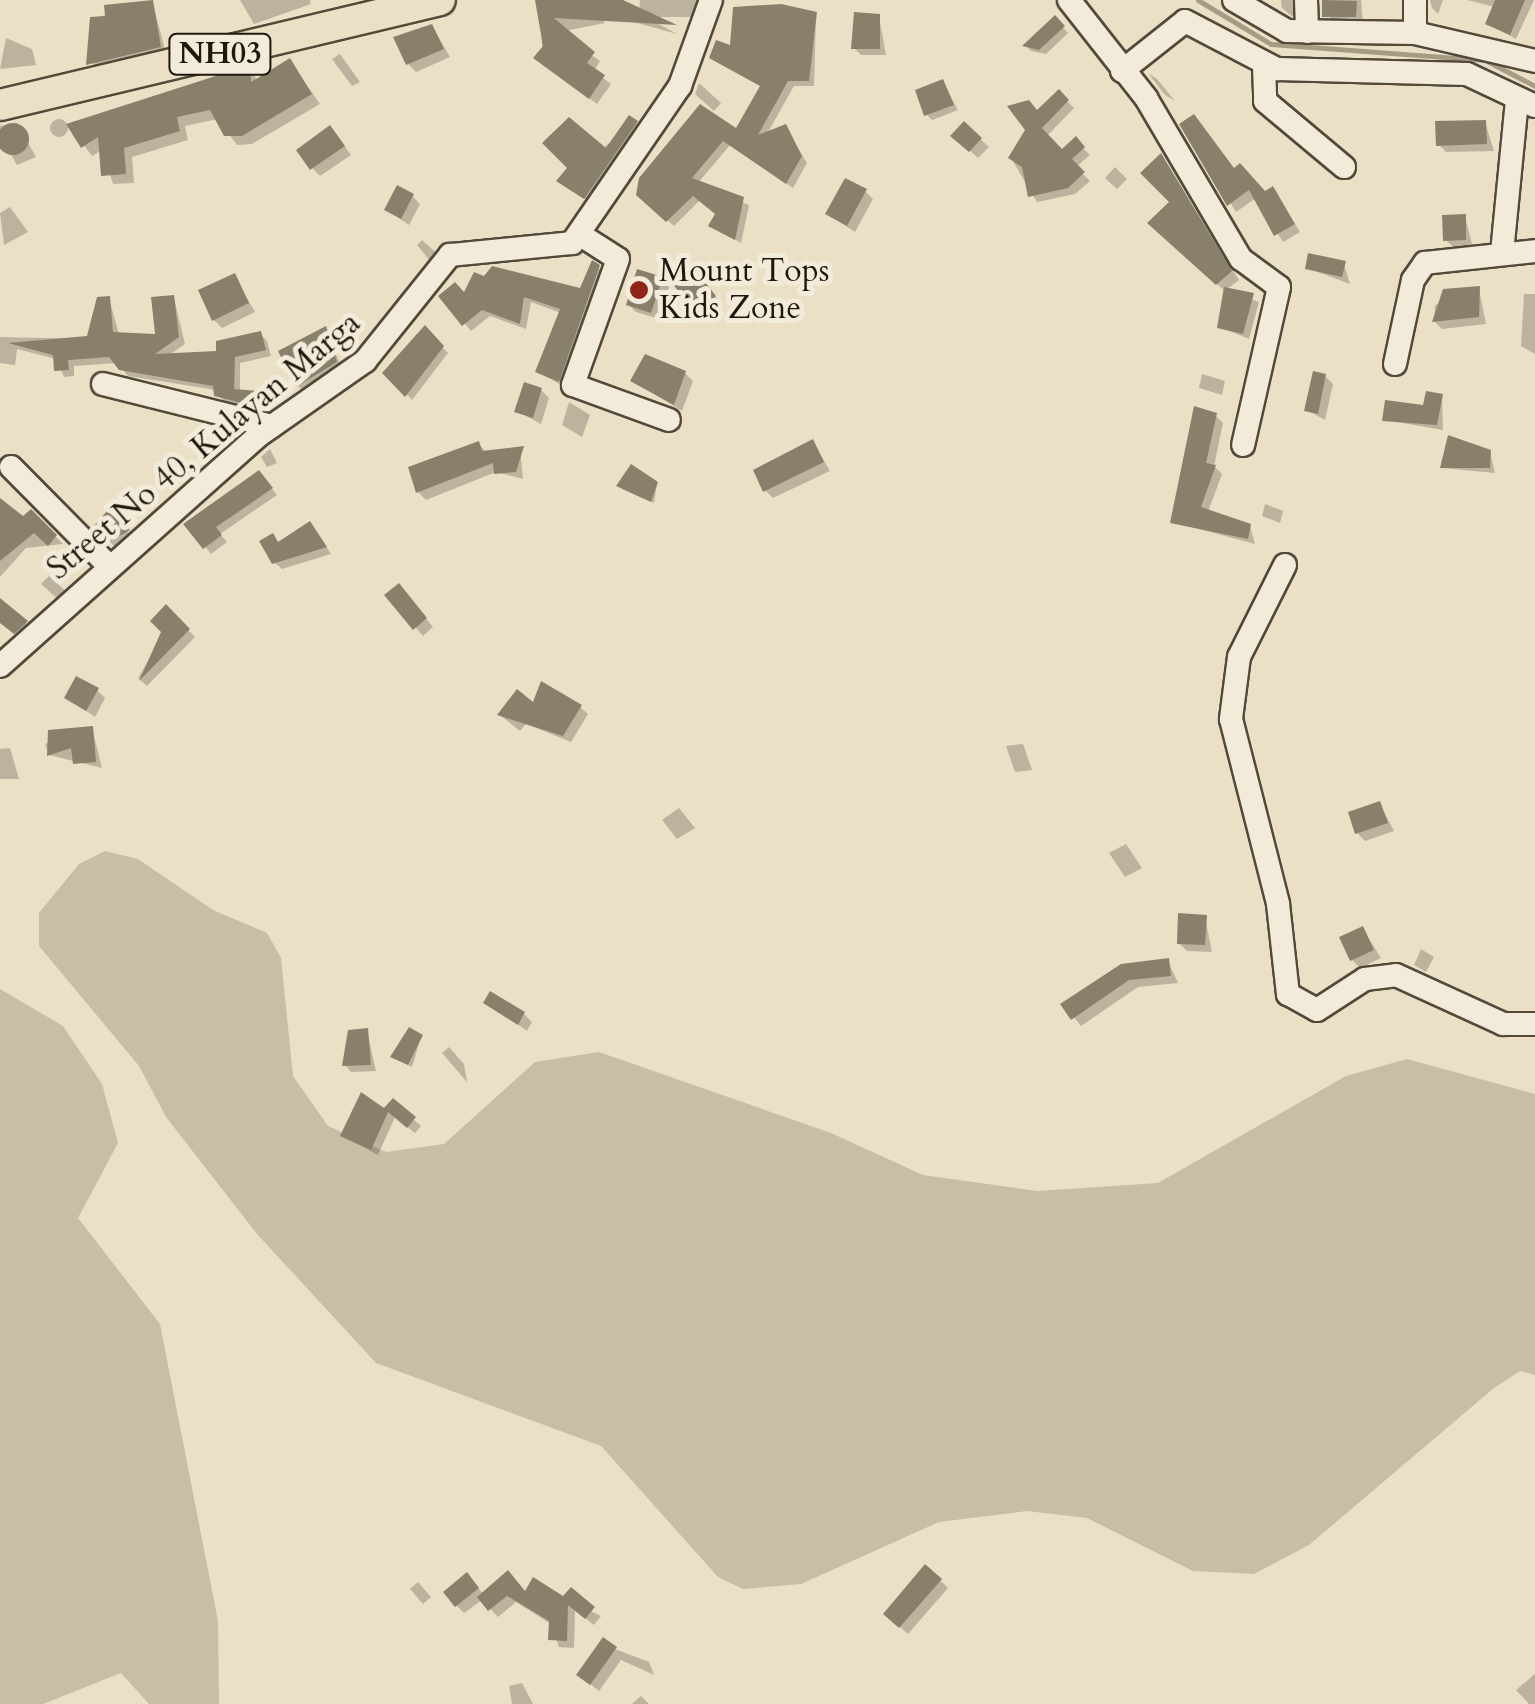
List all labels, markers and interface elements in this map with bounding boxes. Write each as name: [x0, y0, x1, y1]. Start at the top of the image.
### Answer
road number: NH03: [168, 29, 272, 79]
place label: Mount Tops Kids Zone: [659, 253, 829, 328]
marker: Mount Tops Kids Zone: [628, 279, 650, 301]
street label: Street No 40, Kulayan Marga: [40, 304, 368, 588]

